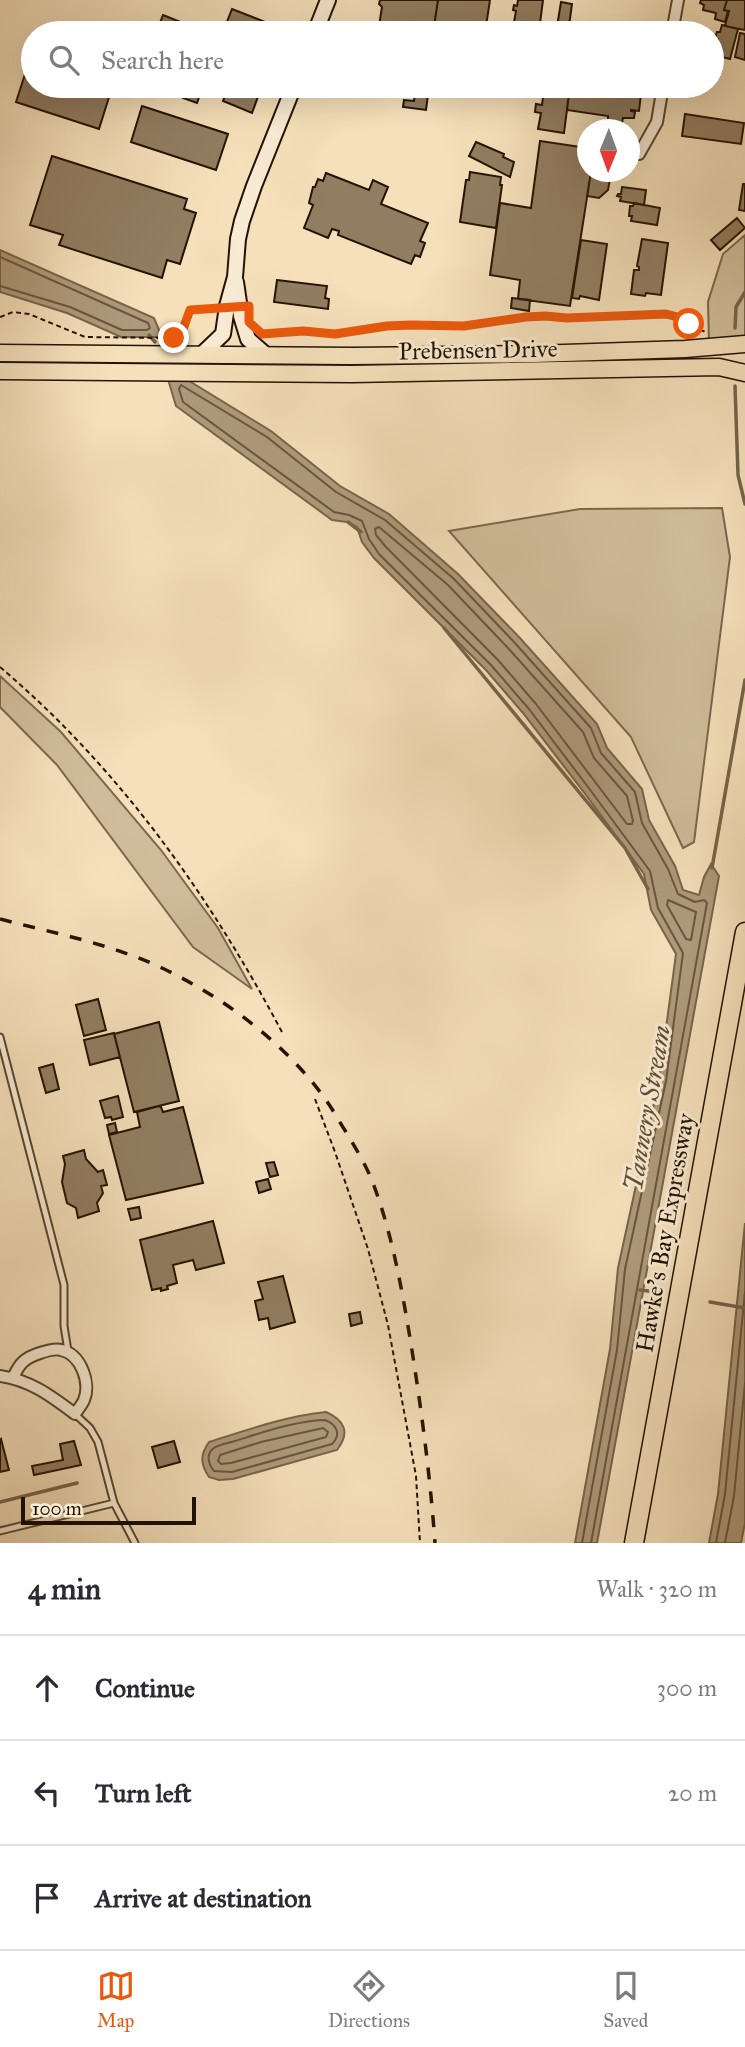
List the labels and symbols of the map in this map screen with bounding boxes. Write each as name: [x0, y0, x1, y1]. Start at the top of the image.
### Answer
north arrow: [577, 119, 640, 182]
route start: [673, 308, 704, 339]
route end: [158, 322, 189, 353]
street label: Prebensen Drive: [398, 334, 558, 366]
water label: Tannery Stream: [617, 1022, 677, 1193]
street label: Hawke's Bay Expressway: [629, 1111, 701, 1355]
scale bar: [21, 1494, 196, 1526]

